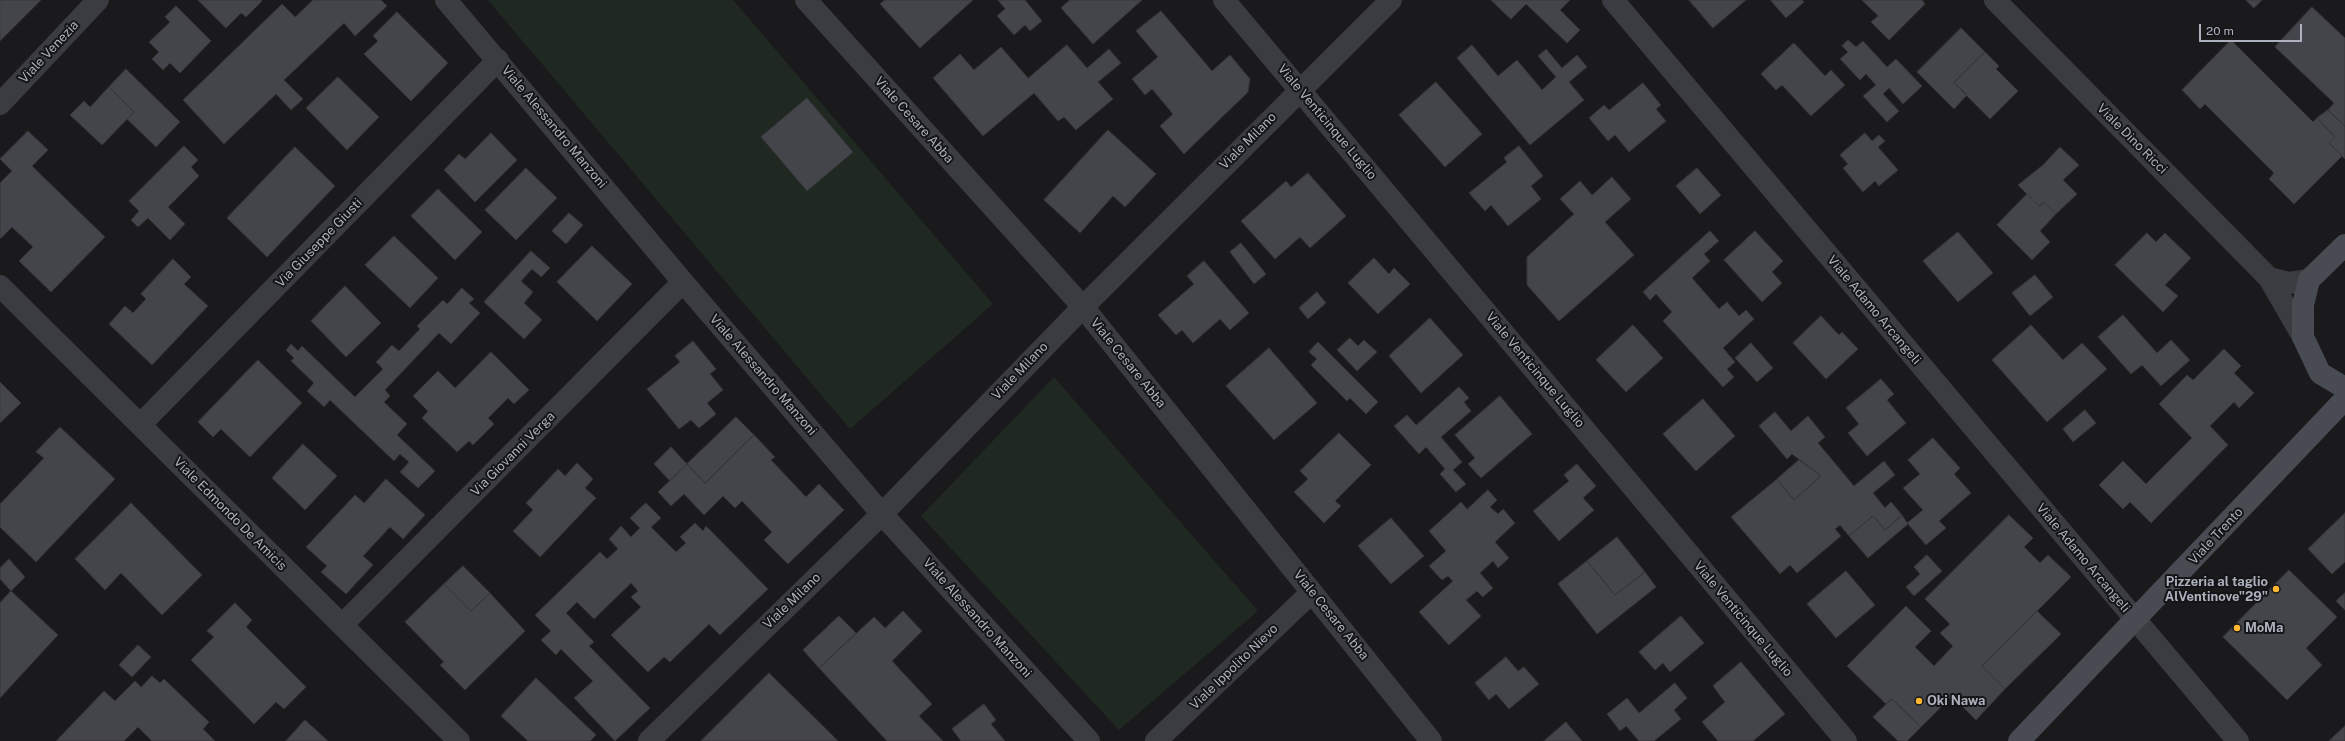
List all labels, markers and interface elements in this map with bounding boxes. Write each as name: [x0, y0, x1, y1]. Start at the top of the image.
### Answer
scale bar: [2201, 16, 2304, 42]
street label: Viale Venezia: [16, 17, 82, 87]
text: 20 m: [2206, 24, 2234, 38]
street label: Viale Venticinque Luglio: [1274, 61, 1380, 183]
street label: Viale Alessandro Manzoni: [498, 63, 610, 191]
street label: Viale Cesare Abba: [871, 74, 957, 166]
street label: Viale Dino Ricci: [2094, 101, 2170, 177]
street label: Viale Milano: [1216, 109, 1280, 173]
street label: Via Giuseppe Giusti: [273, 195, 365, 291]
street label: Viale Adamo Arcangeli: [1824, 252, 1924, 368]
street label: Viale Venticinque Luglio: [1482, 309, 1588, 431]
street label: Viale Alessandro Manzoni: [706, 311, 820, 439]
street label: Viale Cesare Abba: [1087, 315, 1169, 411]
street label: Viale Milano: [989, 339, 1051, 403]
street label: Via Giovanni Verga: [468, 409, 558, 499]
street label: Viale Edmondo De Amicis: [170, 454, 290, 574]
street label: Viale Adamo Arcangeli: [2033, 500, 2133, 616]
street label: Viale Trento: [2186, 504, 2246, 568]
street label: Viale Alessandro Manzoni: [919, 555, 1035, 681]
street label: Viale Venticinque Luglio: [1690, 558, 1796, 680]
street label: Viale Cesare Abba: [1290, 567, 1372, 663]
street label: Viale Milano: [760, 570, 824, 632]
place label: Pizzeria al taglio AlVentinove"29": [2165, 574, 2268, 605]
marker: Pizzeria al taglio AlVentinove"29": [2271, 584, 2281, 594]
place label: MoMa: [2245, 620, 2283, 636]
street label: Viale Ippolito Nievo: [1187, 621, 1281, 713]
marker: MoMa: [2232, 623, 2242, 633]
place label: Oki Nawa: [1927, 693, 1985, 709]
marker: Oki Nawa: [1914, 696, 1924, 706]

